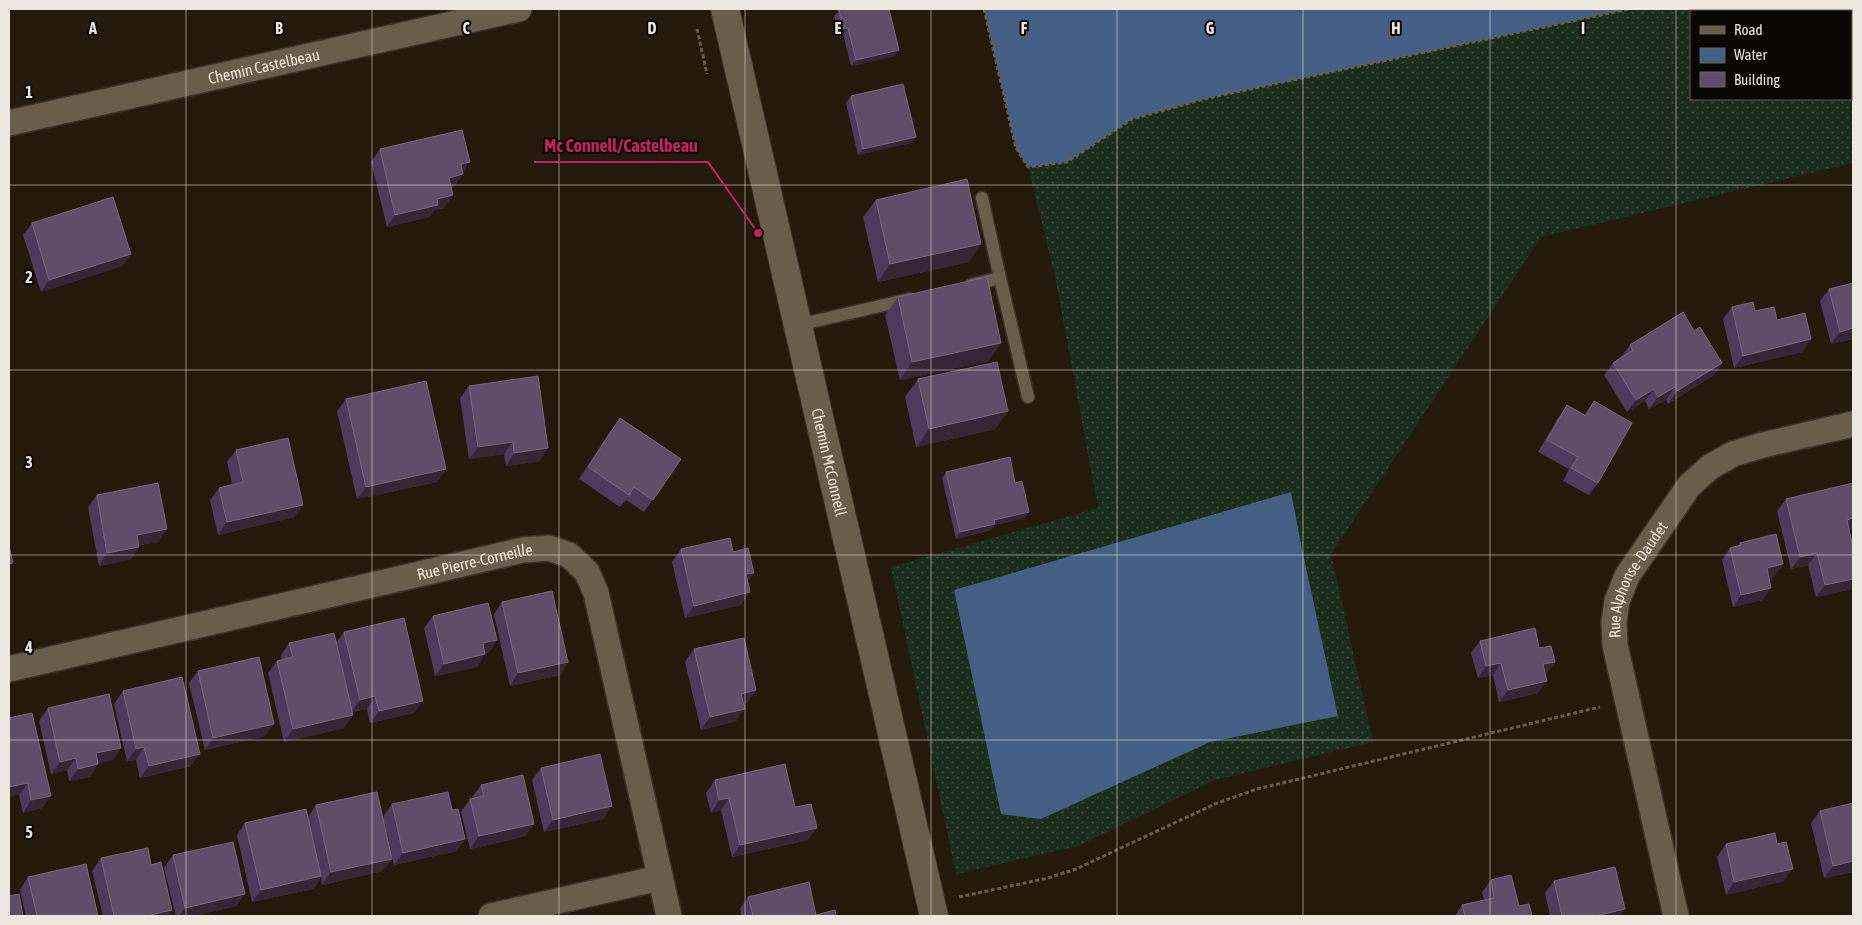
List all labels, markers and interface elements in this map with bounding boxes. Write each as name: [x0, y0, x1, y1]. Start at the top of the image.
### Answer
legend: [1690, 10, 1852, 100]
text: A: [88, 19, 97, 37]
text: B: [275, 19, 283, 37]
text: C: [462, 19, 470, 37]
text: D: [648, 19, 657, 37]
text: E: [835, 19, 842, 37]
text: F: [1021, 19, 1028, 37]
text: G: [1206, 19, 1215, 37]
text: H: [1391, 19, 1401, 37]
text: I: [1581, 19, 1585, 37]
text: Road: [1734, 21, 1763, 38]
street label: Chemin Castelbeau: [206, 45, 321, 87]
text: Water: [1734, 46, 1767, 63]
text: Building: [1734, 71, 1780, 88]
text: 1: [25, 83, 33, 101]
callout: Mc Connell/Castelbeau: [534, 129, 708, 162]
text: Mc Connell/Castelbeau: [544, 135, 698, 156]
text: 2: [25, 268, 33, 286]
street label: Chemin McConnell: [808, 406, 851, 519]
text: 3: [25, 453, 33, 471]
street label: Rue Alphonse-Daudet: [1605, 518, 1671, 638]
street label: Rue Pierre-Corneille: [415, 540, 533, 583]
text: 4: [24, 638, 33, 656]
text: 5: [25, 823, 33, 841]

